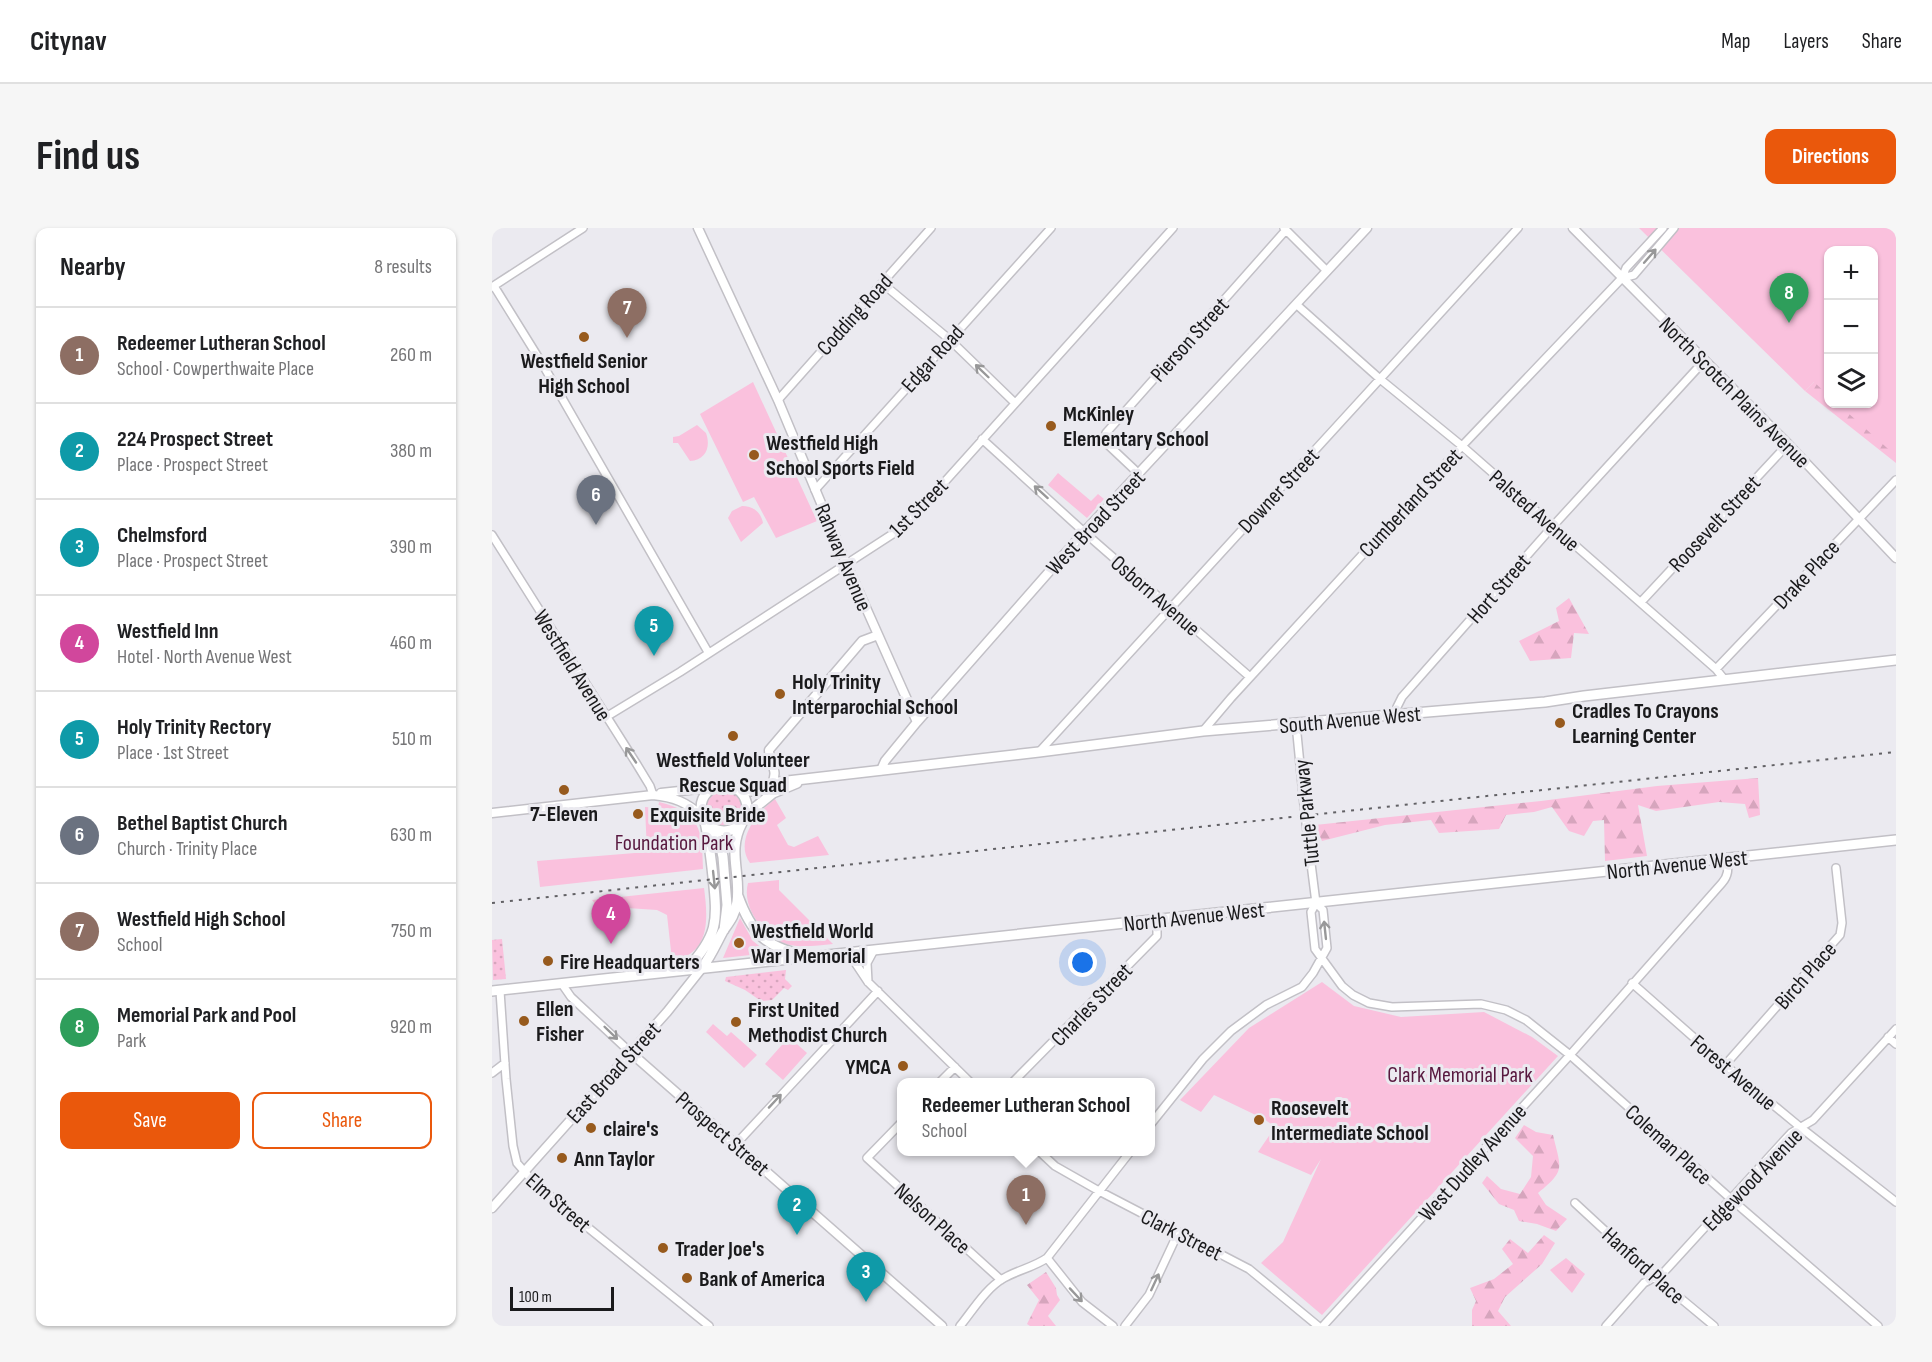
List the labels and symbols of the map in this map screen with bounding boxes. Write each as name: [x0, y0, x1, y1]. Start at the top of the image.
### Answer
one-way arrow: [1643, 249, 1657, 264]
street label: Codding Road: [811, 269, 899, 361]
pin: 8: [1770, 274, 1808, 323]
pin: 7: [608, 288, 646, 338]
street label: Pierson Street: [1145, 292, 1235, 388]
street label: North Scotch Plains Avenue: [1653, 312, 1815, 474]
street label: Edgar Road: [896, 320, 970, 398]
marker: Westfield Senior High School: [577, 330, 591, 344]
place label: Westfield Senior High School: [520, 348, 648, 400]
one-way arrow: [975, 364, 990, 379]
place label: McKinley Elementary School: [1063, 401, 1209, 453]
marker: McKinley Elementary School: [1044, 419, 1058, 433]
place label: Westfield High School Sports Field: [766, 430, 915, 482]
street label: Downer Street: [1233, 443, 1326, 539]
street label: Cumberland Street: [1354, 443, 1469, 563]
marker: Westfield High School Sports Field: [747, 448, 761, 462]
street label: Palsted Avenue: [1483, 464, 1585, 558]
street label: West Broad Street: [1041, 465, 1152, 581]
street label: Roosevelt Street: [1663, 470, 1767, 578]
street label: 1st Street: [884, 473, 954, 543]
pin: 6: [576, 476, 616, 525]
one-way arrow: [1033, 485, 1048, 500]
street label: Rahway Avenue: [808, 500, 877, 615]
street label: Drake Place: [1768, 535, 1846, 615]
street label: Hort Street: [1462, 548, 1537, 629]
street label: Osborn Avenue: [1105, 550, 1205, 642]
street label: Westfield Avenue: [527, 605, 617, 727]
pin: 5: [634, 606, 674, 656]
place label: Holy Trinity Interparochial School: [792, 669, 958, 721]
marker: Holy Trinity Interparochial School: [773, 687, 787, 701]
place label: Cradles To Crayons Learning Center: [1572, 698, 1719, 750]
street label: South Avenue West: [1278, 701, 1422, 740]
marker: Cradles To Crayons Learning Center: [1553, 716, 1567, 730]
marker: Westfield Volunteer Rescue Squad: [726, 729, 740, 743]
place label: Westfield Volunteer Rescue Squad: [656, 747, 810, 799]
one-way arrow: [625, 748, 637, 764]
street label: Tuttle Parkway: [1288, 757, 1327, 868]
marker: 7-Eleven: [557, 783, 571, 797]
place label: 7-Eleven: [530, 801, 598, 828]
place label: Exquisite Bride: [650, 802, 766, 829]
marker: Exquisite Bride: [631, 807, 645, 821]
park label: Foundation Park: [615, 830, 734, 857]
street label: North Avenue West: [1606, 845, 1749, 886]
one-way arrow: [709, 869, 720, 889]
pin: 4: [592, 894, 630, 944]
street label: North Avenue West: [1123, 897, 1266, 938]
place label: Westfield World War I Memorial: [751, 918, 873, 970]
one-way arrow: [1319, 921, 1330, 941]
marker: Westfield World War I Memorial: [732, 936, 746, 950]
street label: Birch Place: [1769, 937, 1843, 1015]
your location: [1068, 948, 1097, 977]
place label: Fire Headquarters: [560, 949, 700, 976]
marker: Fire Headquarters: [541, 954, 555, 968]
street label: Charles Street: [1046, 957, 1139, 1052]
place label: Ellen Fisher: [536, 996, 584, 1048]
place label: First United Methodist Church: [748, 997, 887, 1049]
marker: Ellen Fisher: [517, 1014, 531, 1028]
marker: First United Methodist Church: [729, 1015, 743, 1029]
street label: East Broad Street: [561, 1016, 667, 1129]
one-way arrow: [603, 1026, 618, 1040]
street label: Forest Avenue: [1685, 1029, 1781, 1117]
place label: YMCA: [845, 1054, 892, 1081]
marker: YMCA: [896, 1059, 910, 1073]
park label: Clark Memorial Park: [1387, 1062, 1533, 1089]
street label: Prospect Street: [670, 1086, 775, 1182]
one-way arrow: [768, 1093, 783, 1108]
place label: Roosevelt Intermediate School: [1271, 1095, 1429, 1147]
street label: West Dudley Avenue: [1413, 1099, 1533, 1227]
street label: Coleman Place: [1619, 1099, 1717, 1191]
marker: Roosevelt Intermediate School: [1252, 1113, 1266, 1127]
place label: claire's: [603, 1116, 659, 1143]
marker: claire's: [584, 1121, 598, 1135]
street label: Edgewood Avenue: [1697, 1123, 1809, 1237]
place label: Ann Taylor: [573, 1146, 655, 1173]
marker: Ann Taylor: [555, 1151, 569, 1165]
street label: Elm Street: [520, 1168, 596, 1239]
pin: 1: [1006, 1176, 1046, 1225]
street label: Nelson Place: [888, 1178, 976, 1260]
pin: 2: [778, 1186, 816, 1235]
street label: Clark Street: [1136, 1203, 1227, 1267]
street label: Hanford Place: [1596, 1222, 1690, 1310]
place label: Trader Joe's: [675, 1236, 764, 1263]
marker: Trader Joe's: [656, 1241, 670, 1255]
pin: 3: [846, 1252, 886, 1302]
place label: Bank of America: [699, 1266, 825, 1293]
marker: Bank of America: [680, 1271, 694, 1285]
one-way arrow: [1150, 1273, 1162, 1291]
scale bar: [510, 1284, 614, 1312]
one-way arrow: [1069, 1288, 1084, 1303]

